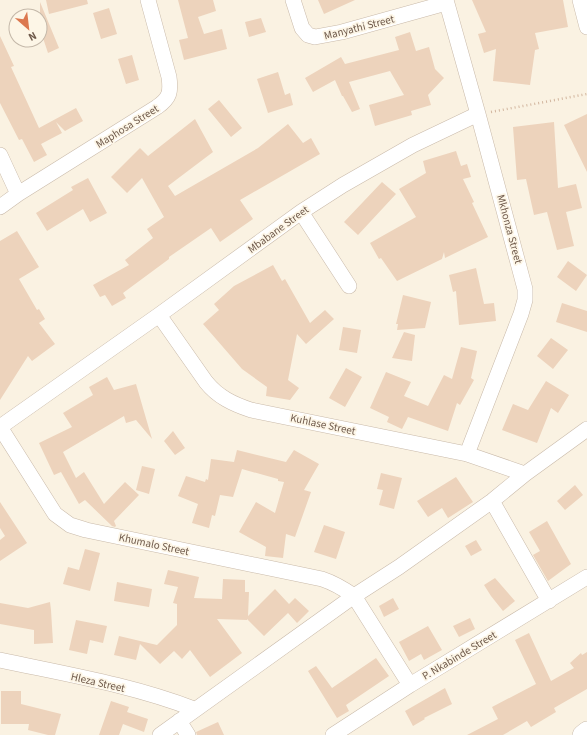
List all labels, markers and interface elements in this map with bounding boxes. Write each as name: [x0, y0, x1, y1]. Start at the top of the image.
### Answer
north arrow: [8, 8, 48, 48]
street label: Manyathi Street: [322, 11, 396, 43]
text: N: [26, 28, 39, 45]
street label: Maphosa Street: [93, 101, 162, 152]
street label: Mkhonza Street: [493, 193, 526, 266]
street label: Mbabane Street: [245, 202, 312, 257]
street label: Kuhlase Street: [289, 410, 357, 439]
street label: Khumalo Street: [117, 530, 191, 559]
street label: P. Nkabinde Street: [419, 627, 499, 684]
street label: Hleza Street: [69, 669, 127, 696]

